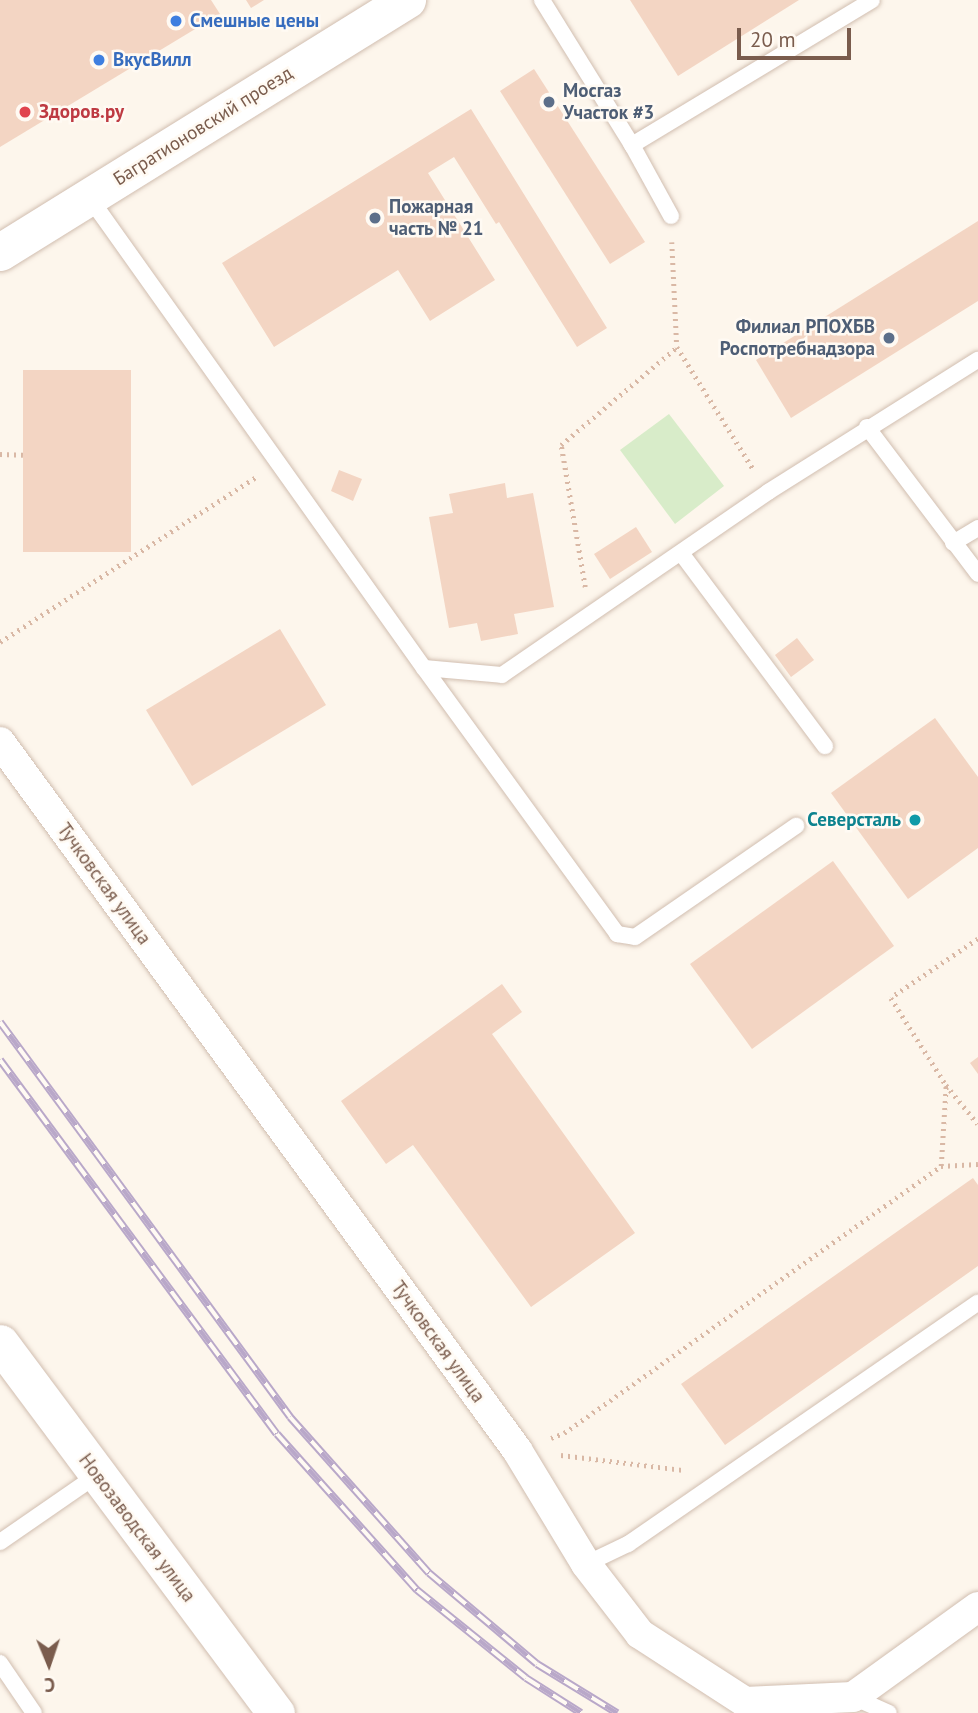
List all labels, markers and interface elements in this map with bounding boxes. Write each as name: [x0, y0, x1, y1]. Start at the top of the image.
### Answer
place label: Смешные цены: [190, 10, 319, 32]
marker: Смешные цены: [168, 13, 184, 29]
scale bar: [740, 14, 854, 58]
text: 20 m: [750, 26, 796, 53]
place label: ВкусВилл: [113, 49, 192, 71]
marker: ВкусВилл: [91, 52, 107, 68]
street label: Багратионовский проезд: [109, 61, 297, 191]
place label: Мосгаз Участок #3: [563, 80, 654, 124]
marker: Мосгаз Участок #3: [541, 94, 557, 110]
place label: Здоров.ру: [39, 101, 124, 123]
marker: Здоров.ру: [17, 104, 33, 120]
place label: Пожарная часть № 21: [389, 196, 484, 240]
marker: Пожарная часть № 21: [367, 210, 383, 226]
place label: Филиал РПОХБВ Роспотребнадзора: [720, 316, 875, 360]
marker: Филиал РПОХБВ Роспотребнадзора: [881, 330, 897, 346]
place label: Северсталь: [807, 809, 901, 831]
marker: Северсталь: [907, 812, 923, 828]
street label: Тучковская улица: [52, 819, 156, 949]
street label: Тучковская улица: [386, 1277, 490, 1407]
street label: Новозаводская улица: [74, 1449, 200, 1607]
north arrow: [14, 1629, 84, 1699]
text: С: [44, 1673, 55, 1697]

